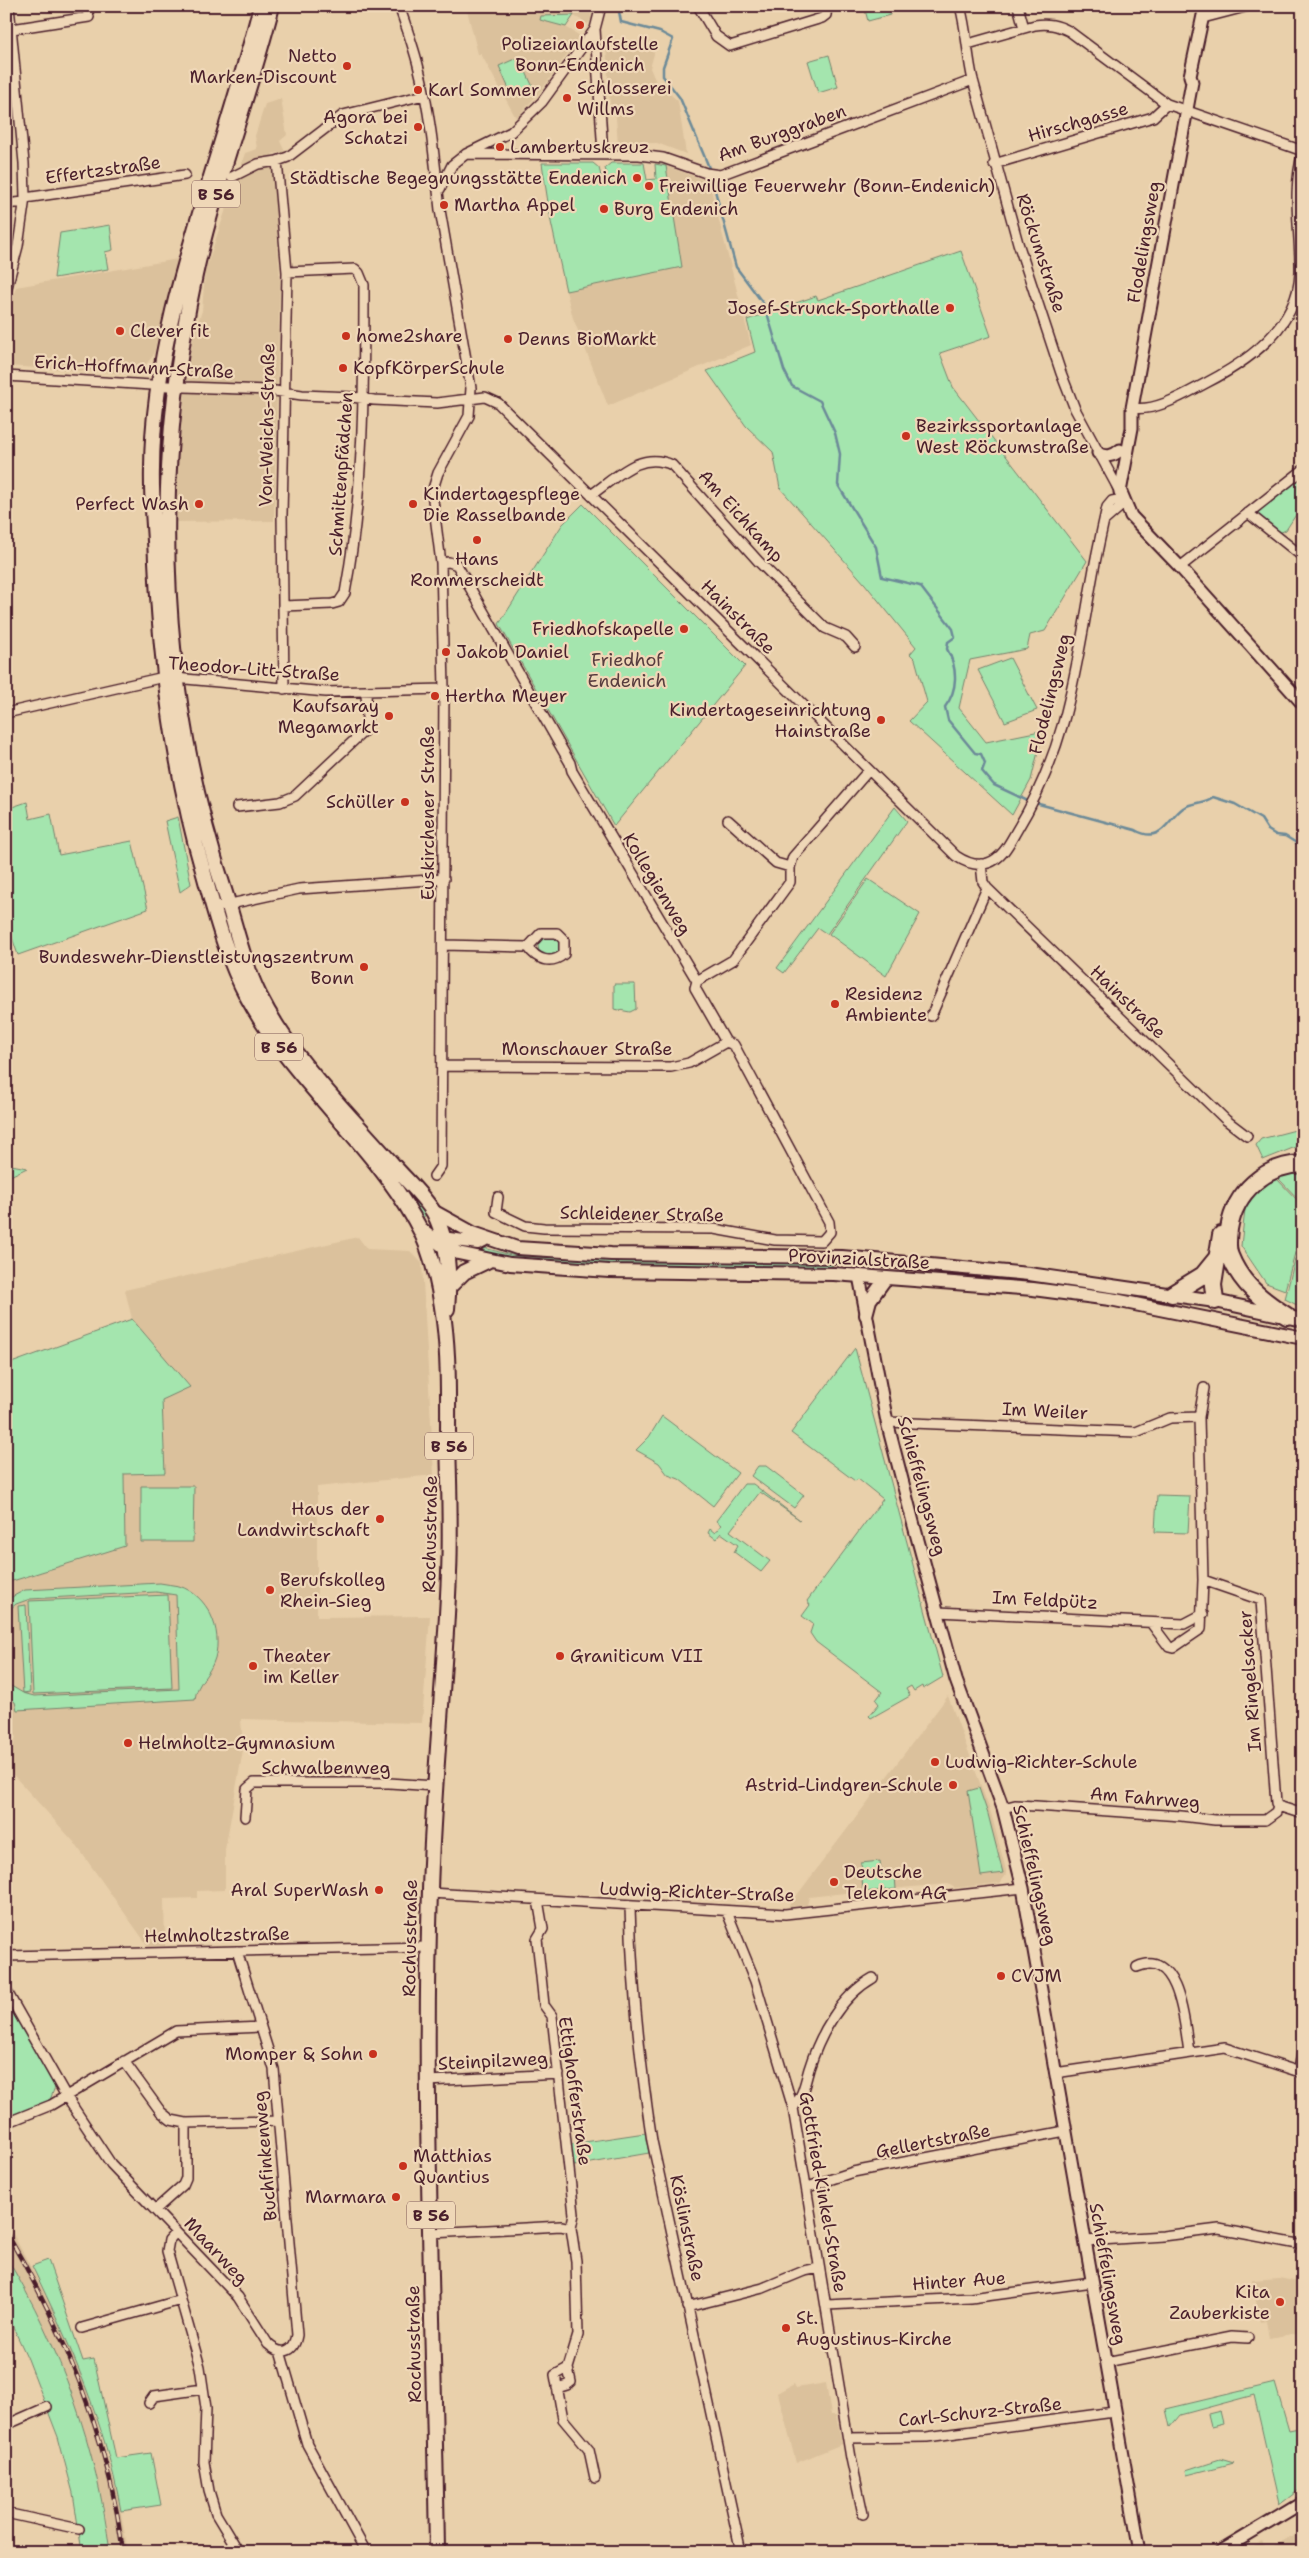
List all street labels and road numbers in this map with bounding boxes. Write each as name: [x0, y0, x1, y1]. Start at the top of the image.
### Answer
street label: Hirschgasse: [1025, 96, 1131, 148]
street label: Am Burggraben: [715, 99, 849, 167]
street label: Effertzstraße: [44, 150, 162, 190]
street label: Flodelingsweg: [1121, 179, 1167, 305]
road number: B 56: [192, 180, 240, 208]
street label: Röckumstraße: [1010, 190, 1072, 316]
street label: Von-Weichs-Straße: [254, 343, 280, 507]
street label: Erich-Hoffmann-Straße: [33, 350, 235, 384]
street label: Schmittenpfädchen: [323, 391, 359, 557]
street label: Am Eichkamp: [693, 464, 789, 568]
street label: Hainstraße: [695, 574, 781, 660]
street label: Flodelingsweg: [1023, 631, 1077, 757]
street label: Theodor-Litt-Straße: [167, 651, 341, 687]
street label: Euskirchener Straße: [416, 726, 440, 900]
street label: Kollegienweg: [617, 828, 697, 940]
street label: Hainstraße: [1085, 960, 1171, 1044]
road number: B 56: [255, 1034, 303, 1060]
street label: Monschauer Straße: [501, 1037, 673, 1061]
street label: Schleidener Straße: [560, 1201, 724, 1227]
street label: Provinzialstraße: [787, 1243, 931, 1275]
street label: Im Weiler: [1001, 1397, 1089, 1425]
street label: Schieffelingsweg: [892, 1413, 952, 1559]
road number: B 56: [425, 1432, 473, 1460]
street label: Rochusstraße: [417, 1475, 443, 1593]
street label: Im Feldpütz: [991, 1585, 1099, 1615]
street label: Im Ringelsacker: [1233, 1609, 1267, 1753]
street label: Schwalbenweg: [261, 1756, 391, 1780]
street label: Am Fahrweg: [1089, 1781, 1201, 1815]
street label: Schieffelingsweg: [1007, 1802, 1063, 1948]
street label: Ludwig-Richter-Straße: [599, 1877, 795, 1907]
street label: Rochusstraße: [397, 1879, 423, 1997]
street label: Helmholtzstraße: [144, 1922, 290, 1948]
street label: Ettighofferstraße: [553, 2015, 597, 2167]
street label: Steinpilzweg: [437, 2046, 549, 2076]
street label: Buchfinkenweg: [247, 2090, 283, 2222]
street label: Gottfried-Kinkel-Straße: [794, 2090, 852, 2294]
street label: Gellertstraße: [873, 2118, 993, 2164]
street label: Köslinstraße: [664, 2173, 710, 2283]
street label: Schieffelingsweg: [1084, 2201, 1132, 2347]
road number: B 56: [407, 2202, 455, 2228]
street label: Maarweg: [179, 2212, 253, 2290]
street label: Hinter Aue: [911, 2266, 1007, 2296]
street label: Rochusstraße: [401, 2285, 427, 2403]
street label: Carl-Schurz-Straße: [897, 2391, 1063, 2433]

